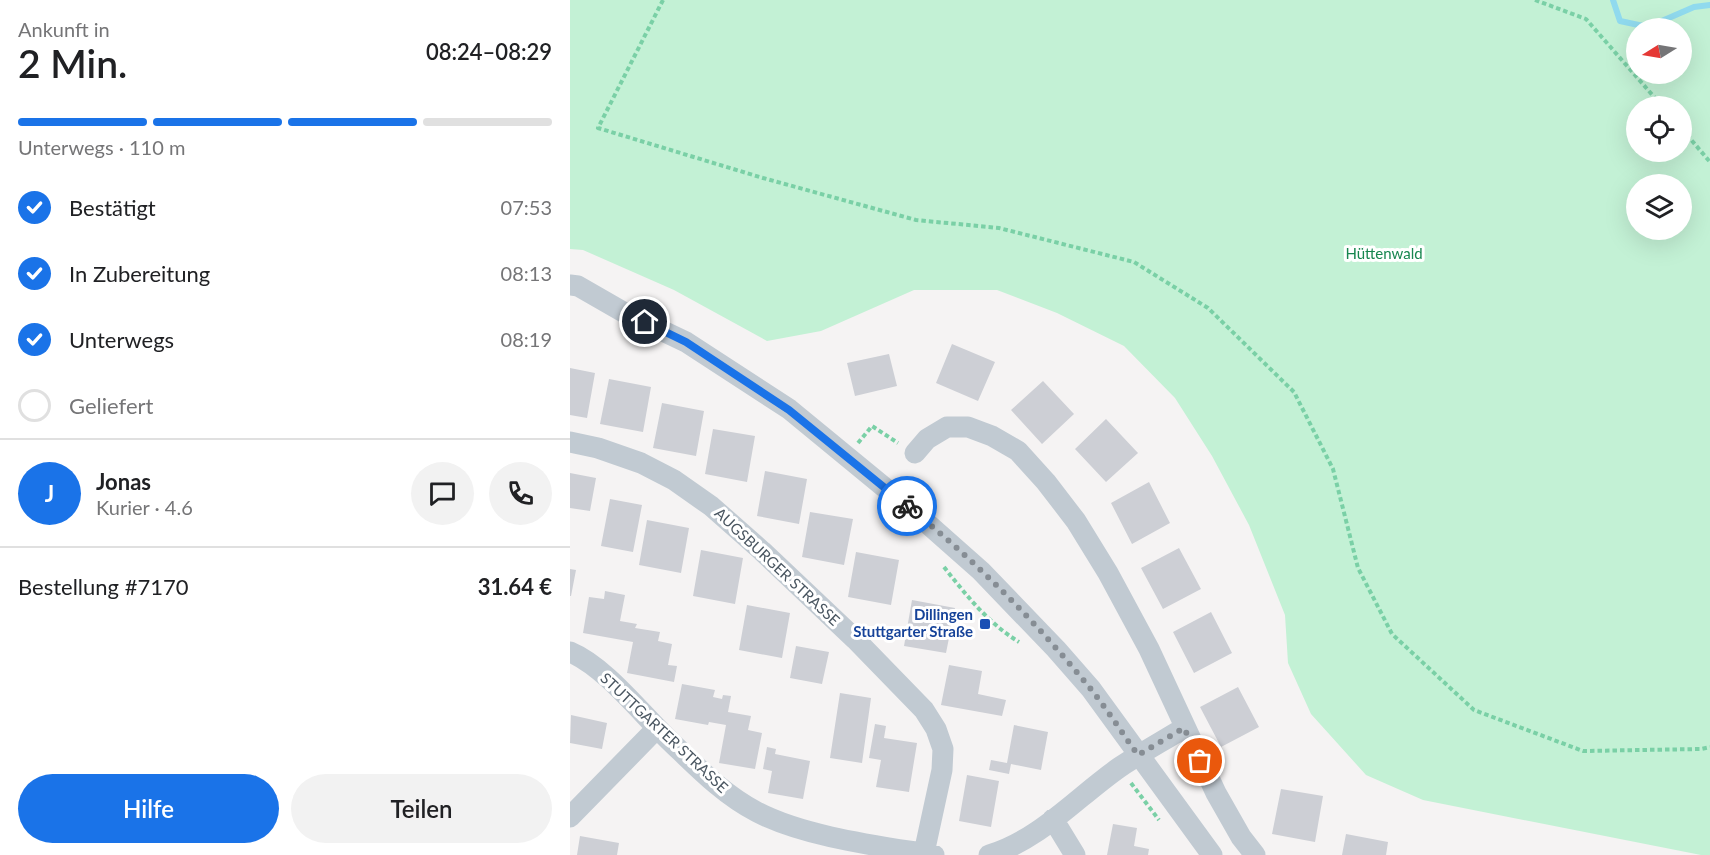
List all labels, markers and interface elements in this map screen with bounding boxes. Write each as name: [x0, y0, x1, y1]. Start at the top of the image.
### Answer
text: Ankunft in: [18, 17, 110, 41]
north arrow: [1626, 18, 1692, 84]
map controls: [1626, 18, 1692, 240]
text: 08:24–08:29: [426, 38, 552, 65]
text: 2 Min.: [18, 40, 127, 86]
button: locate: [1626, 96, 1692, 162]
text: Unterwegs · 110 m: [18, 135, 185, 159]
button: layers: [1626, 174, 1692, 240]
icon: check: [18, 191, 51, 224]
text: Bestätigt: [69, 194, 156, 221]
text: 07:53: [501, 195, 552, 219]
park label: Hüttenwald: [1345, 244, 1423, 262]
icon: check: [18, 257, 51, 290]
text: In Zubereitung: [69, 260, 210, 287]
text: 08:13: [501, 261, 552, 285]
pin: [619, 296, 670, 347]
icon: home: [628, 305, 661, 338]
icon: check: [18, 323, 51, 356]
text: Unterwegs: [69, 326, 174, 353]
text: 08:19: [501, 327, 552, 351]
text: Geliefert: [69, 392, 153, 419]
button: chat: [411, 462, 474, 525]
button: phone: [489, 462, 552, 525]
text: Jonas: [96, 468, 151, 495]
courier: [877, 476, 937, 536]
text: J: [45, 480, 54, 507]
icon: bike: [891, 490, 924, 523]
text: Kurier · 4.6: [96, 495, 193, 519]
street label: AUGSBURGER STRASSE: [711, 504, 844, 629]
text: Bestellung #7170: [18, 573, 188, 600]
text: 31.64 €: [478, 573, 552, 600]
place label: Dillingen Stuttgarter Straße: [853, 605, 973, 640]
marker: Dillingen Stuttgarter Straße: [978, 617, 992, 631]
street label: STUTTGARTER STRASSE: [597, 669, 732, 796]
pin: [1174, 735, 1225, 786]
icon: bag: [1183, 744, 1216, 777]
button: Hilfe: [18, 774, 279, 843]
button: Teilen: [291, 774, 552, 843]

